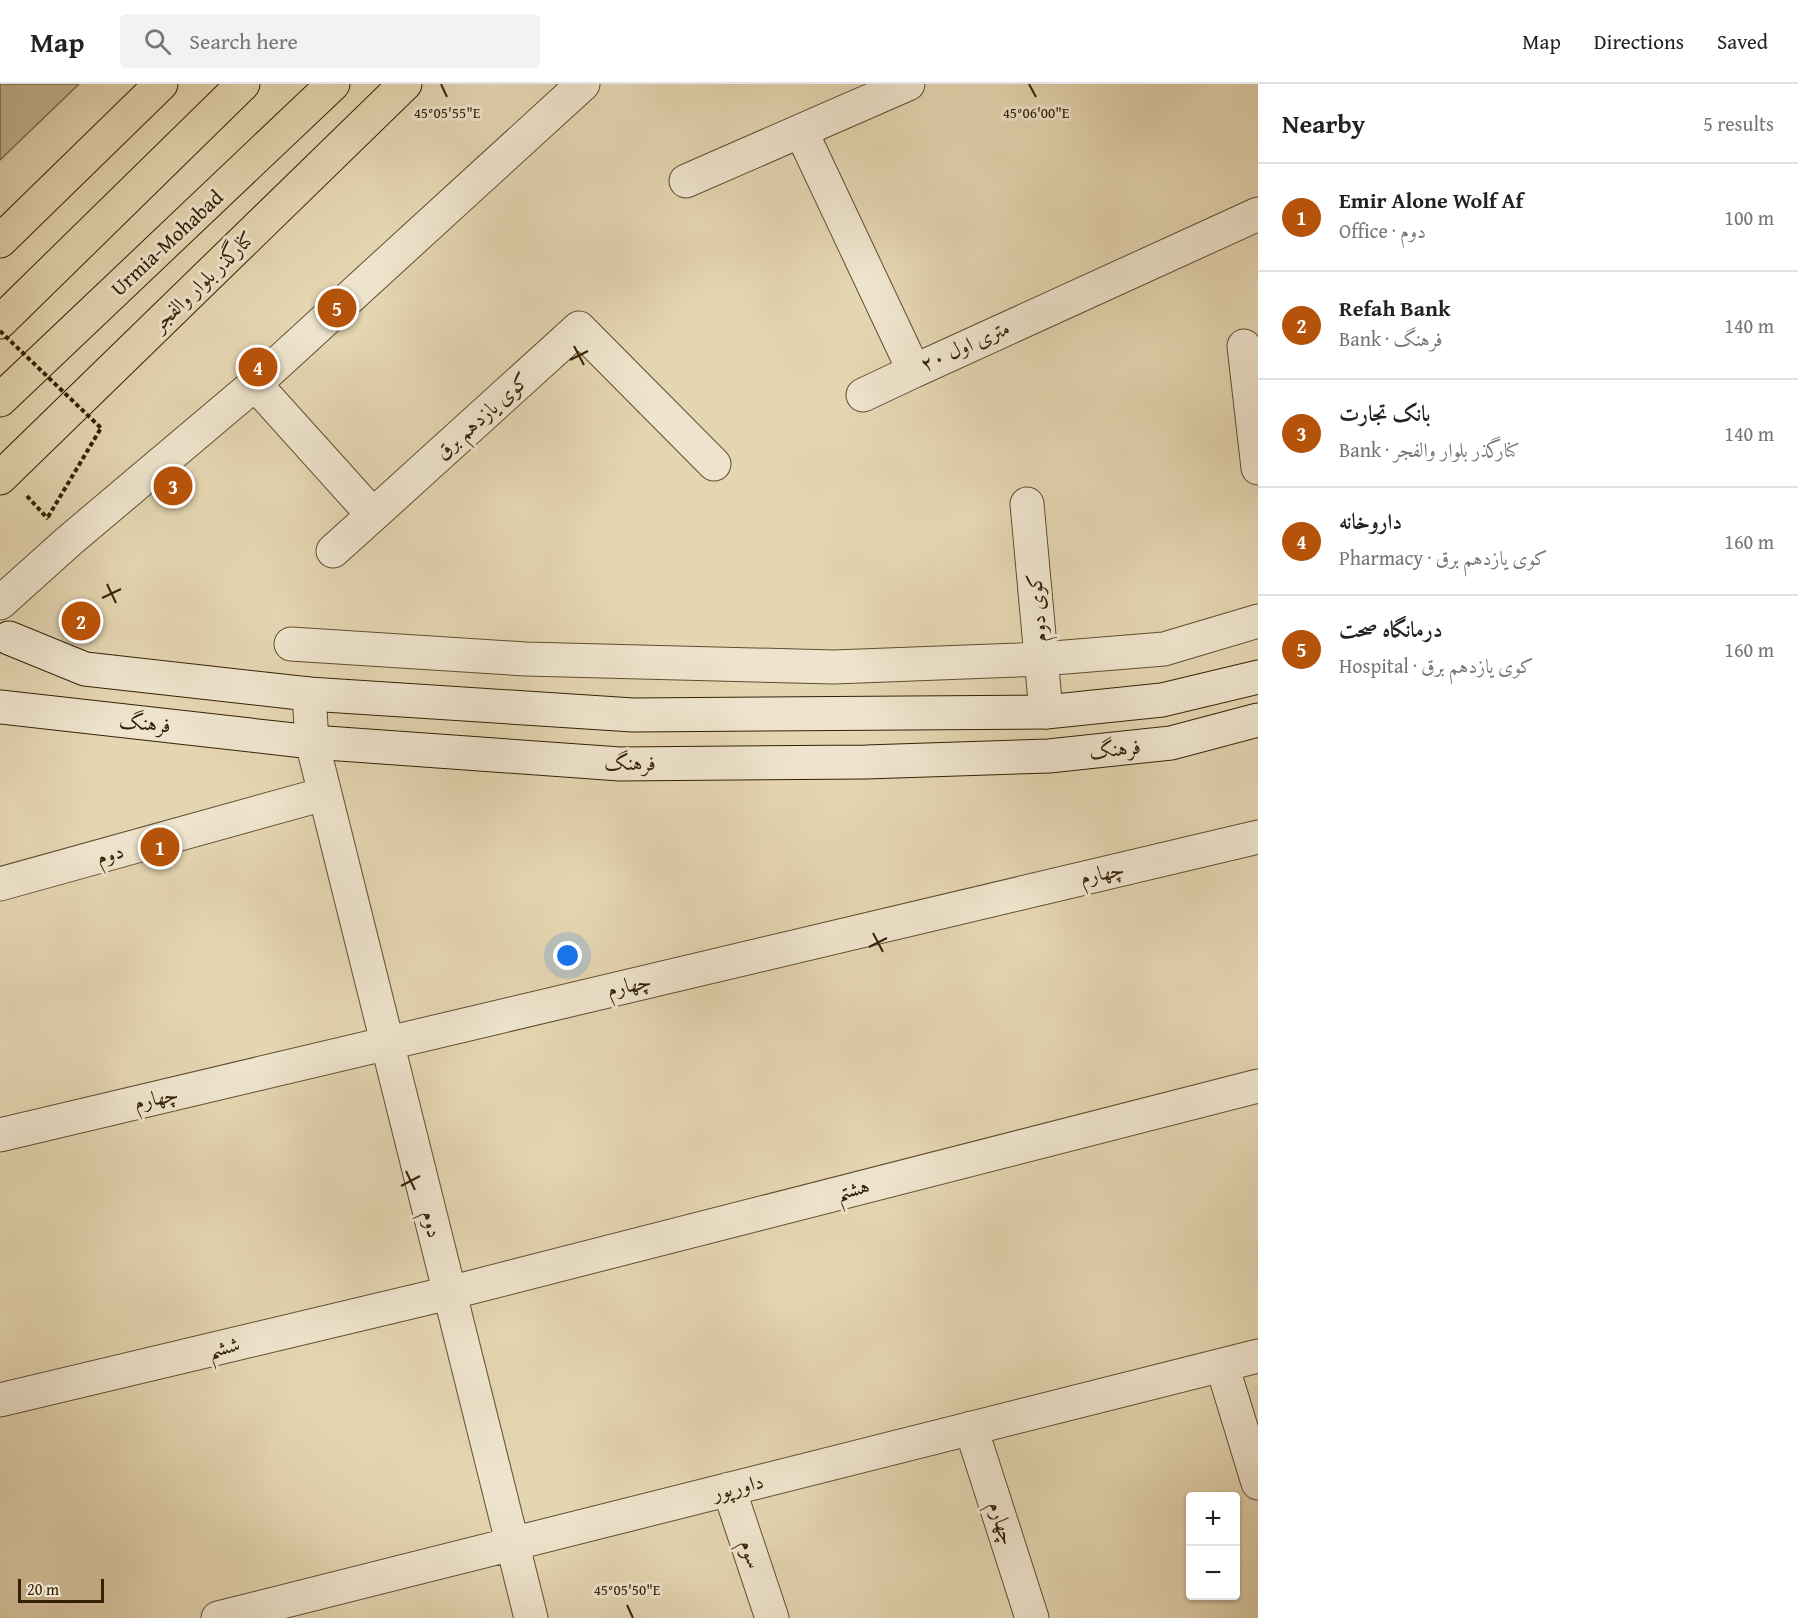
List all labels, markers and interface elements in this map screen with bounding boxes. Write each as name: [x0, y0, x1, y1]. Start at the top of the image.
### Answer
search box: [120, 14, 540, 68]
text: Map: [30, 21, 84, 62]
icon: search: [141, 25, 174, 58]
text: Search here: [189, 25, 298, 57]
text: Map: [1522, 26, 1561, 57]
text: Directions: [1594, 26, 1684, 57]
text: Saved: [1717, 26, 1768, 57]
text: 45°05'55"E: [414, 102, 481, 123]
text: 45°06'00"E: [1003, 102, 1070, 123]
text: Nearby: [1282, 104, 1365, 143]
text: 5 results: [1703, 109, 1774, 138]
street label: Urmia-Mohabad: [103, 182, 231, 303]
text: Emir Alone Wolf Af: [1339, 184, 1523, 216]
text: 1: [1296, 203, 1307, 232]
text: 100 m: [1724, 203, 1774, 232]
text: Office · دوم: [1339, 216, 1426, 245]
street label: کنارگذر بلوار والفجر: [143, 223, 261, 339]
pin: 5: [318, 286, 356, 330]
text: Refah Bank: [1339, 292, 1451, 324]
text: 2: [1296, 311, 1307, 340]
text: 140 m: [1724, 311, 1774, 340]
street label: ۲۰ متری اول: [915, 312, 1015, 379]
text: Bank · فرهنگ: [1339, 324, 1443, 353]
pin: 4: [238, 344, 278, 390]
street label: کوی یازدهم برق: [427, 365, 539, 470]
text: بانک تجارت: [1339, 397, 1430, 429]
text: 3: [1296, 419, 1307, 448]
text: 140 m: [1724, 419, 1774, 448]
text: Bank · کنارگذر بلوار والفجر: [1339, 435, 1520, 464]
pin: 3: [154, 464, 192, 508]
text: داروخانه: [1339, 505, 1402, 537]
text: 4: [1296, 527, 1307, 556]
text: 160 m: [1724, 527, 1774, 556]
text: Pharmacy · کوی یازدهم برق: [1339, 543, 1548, 572]
street label: کوی دوم: [1018, 572, 1058, 644]
pin: 2: [62, 598, 100, 644]
text: درمانگاه صحت: [1339, 613, 1443, 645]
text: 5: [1296, 635, 1307, 664]
text: 160 m: [1724, 635, 1774, 664]
text: Hospital · کوی یازدهم برق: [1339, 651, 1533, 680]
street label: فرهنگ: [118, 704, 172, 741]
street label: فرهنگ: [1088, 730, 1142, 767]
street label: فرهنگ: [604, 747, 656, 778]
pin: 1: [140, 824, 180, 870]
street label: دوم: [92, 835, 128, 875]
street label: چهارم: [1077, 852, 1128, 896]
your location: [553, 941, 582, 970]
street label: چهارم: [604, 964, 655, 1008]
street label: چهارم: [131, 1077, 182, 1121]
street label: هشتم: [833, 1169, 874, 1213]
street label: دوم: [411, 1207, 451, 1242]
street label: ششم: [205, 1328, 244, 1371]
street label: داورپور: [707, 1465, 767, 1508]
map controls: [1186, 1492, 1240, 1600]
button: +: [1186, 1492, 1240, 1546]
street label: چهارم: [978, 1497, 1024, 1550]
street label: سوم: [729, 1535, 771, 1573]
button: −: [1186, 1546, 1240, 1600]
scale bar: [18, 1576, 104, 1604]
text: 20 m: [27, 1577, 59, 1601]
text: 45°05'50"E: [594, 1579, 661, 1600]

